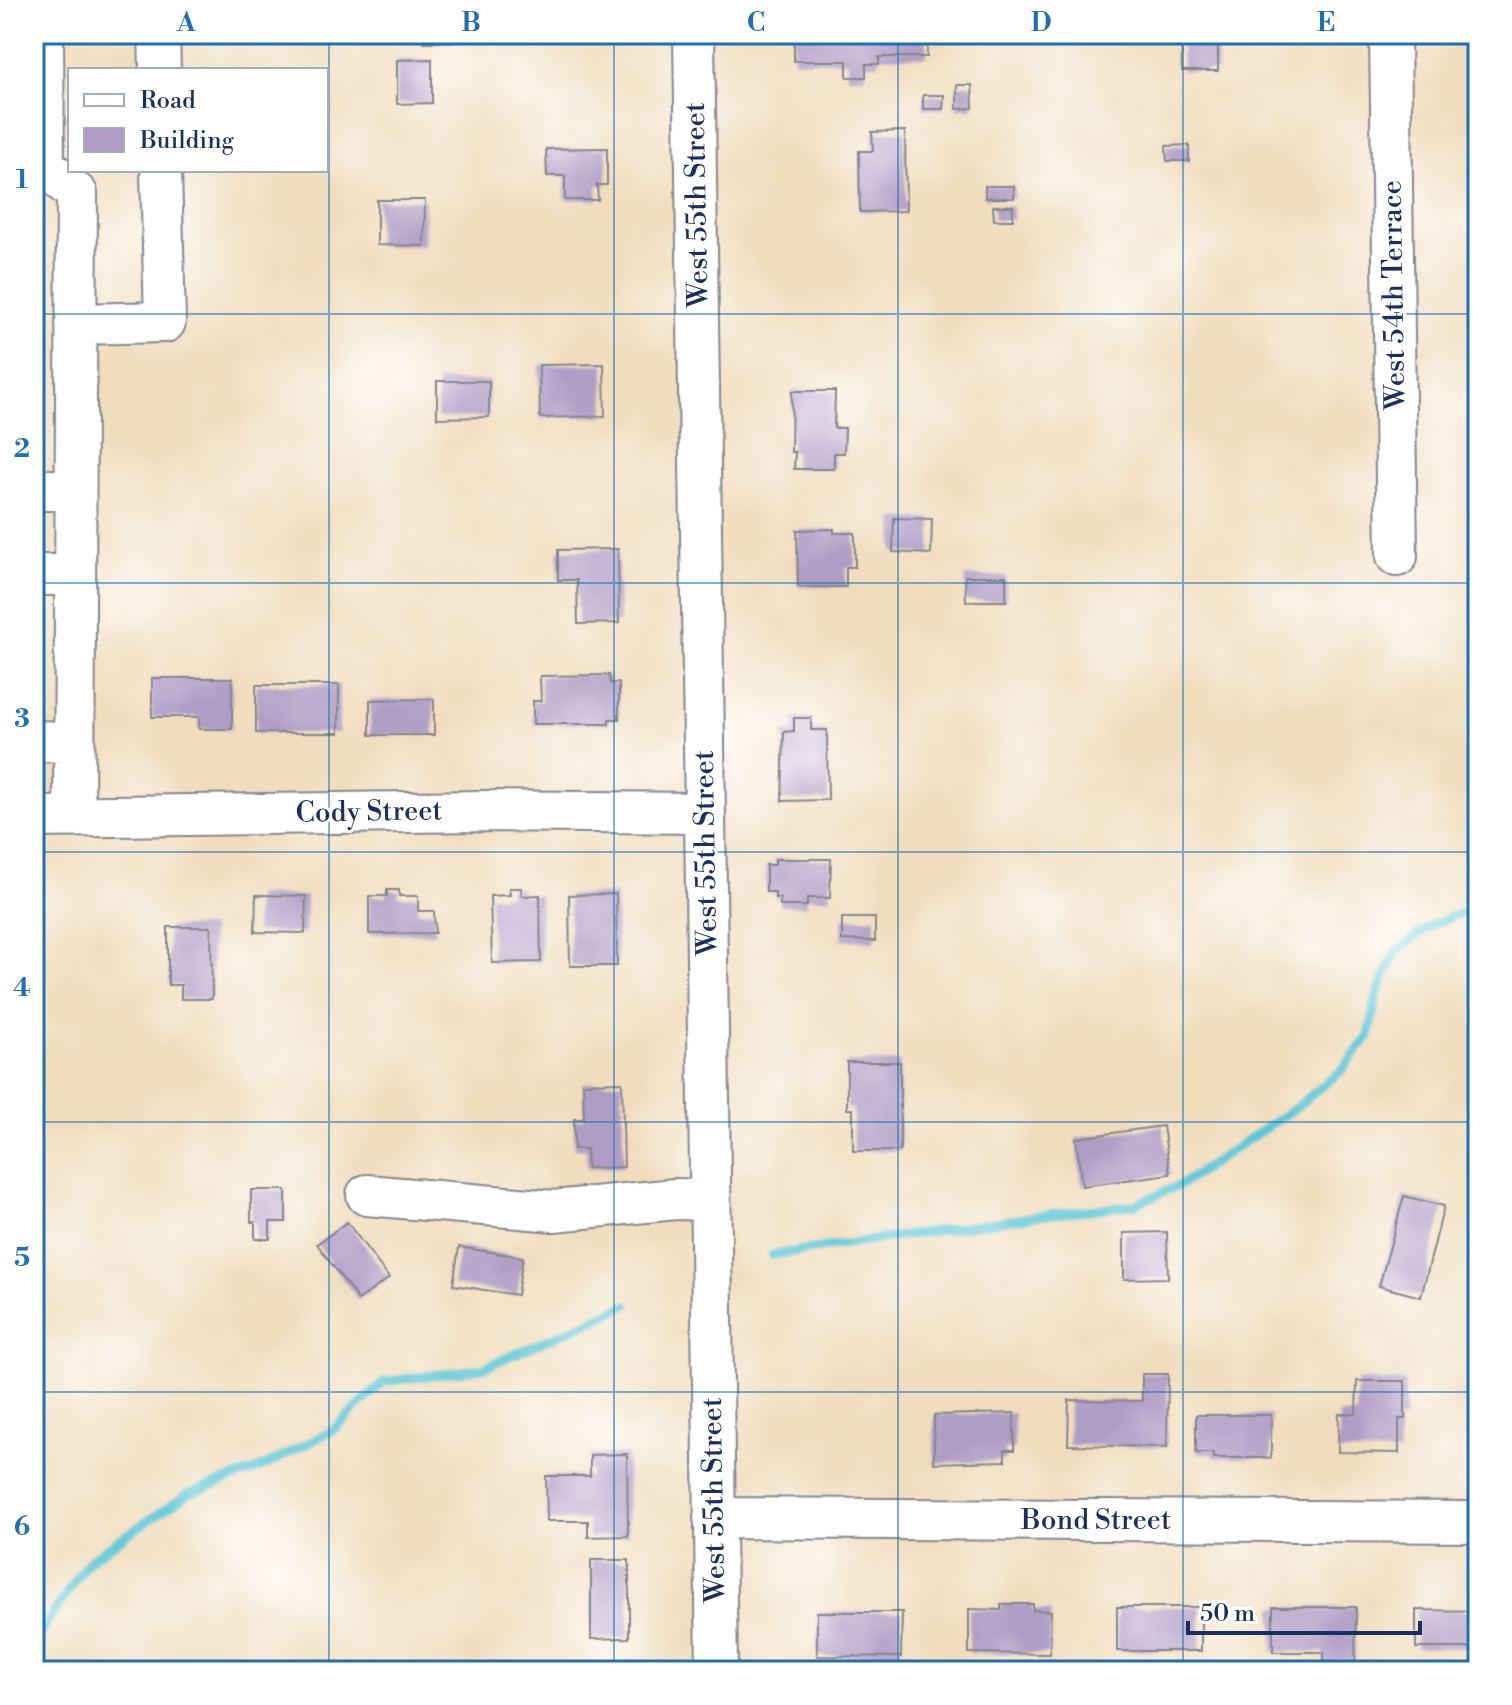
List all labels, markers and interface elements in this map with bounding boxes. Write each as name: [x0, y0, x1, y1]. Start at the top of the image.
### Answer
text: A: [176, 7, 196, 39]
text: B: [461, 7, 481, 39]
text: C: [747, 7, 765, 39]
text: D: [1031, 7, 1051, 39]
text: E: [1317, 7, 1335, 39]
legend: [68, 68, 328, 172]
text: Road: [140, 86, 196, 116]
street label: West 55th Street: [678, 102, 716, 309]
text: Building: [139, 126, 234, 156]
text: 1: [16, 164, 29, 196]
street label: West 54th Terrace: [1374, 180, 1414, 411]
text: 2: [14, 433, 30, 465]
text: 3: [14, 703, 30, 735]
street label: West 55th Street: [687, 750, 725, 957]
street label: Cody Street: [295, 793, 443, 831]
text: 4: [13, 972, 31, 1004]
text: 5: [14, 1242, 30, 1274]
street label: West 55th Street: [695, 1397, 733, 1604]
street label: Bond Street: [1020, 1503, 1171, 1538]
text: 6: [14, 1511, 30, 1543]
scale bar: [1188, 1585, 1420, 1635]
text: 50 m: [1200, 1599, 1255, 1629]

